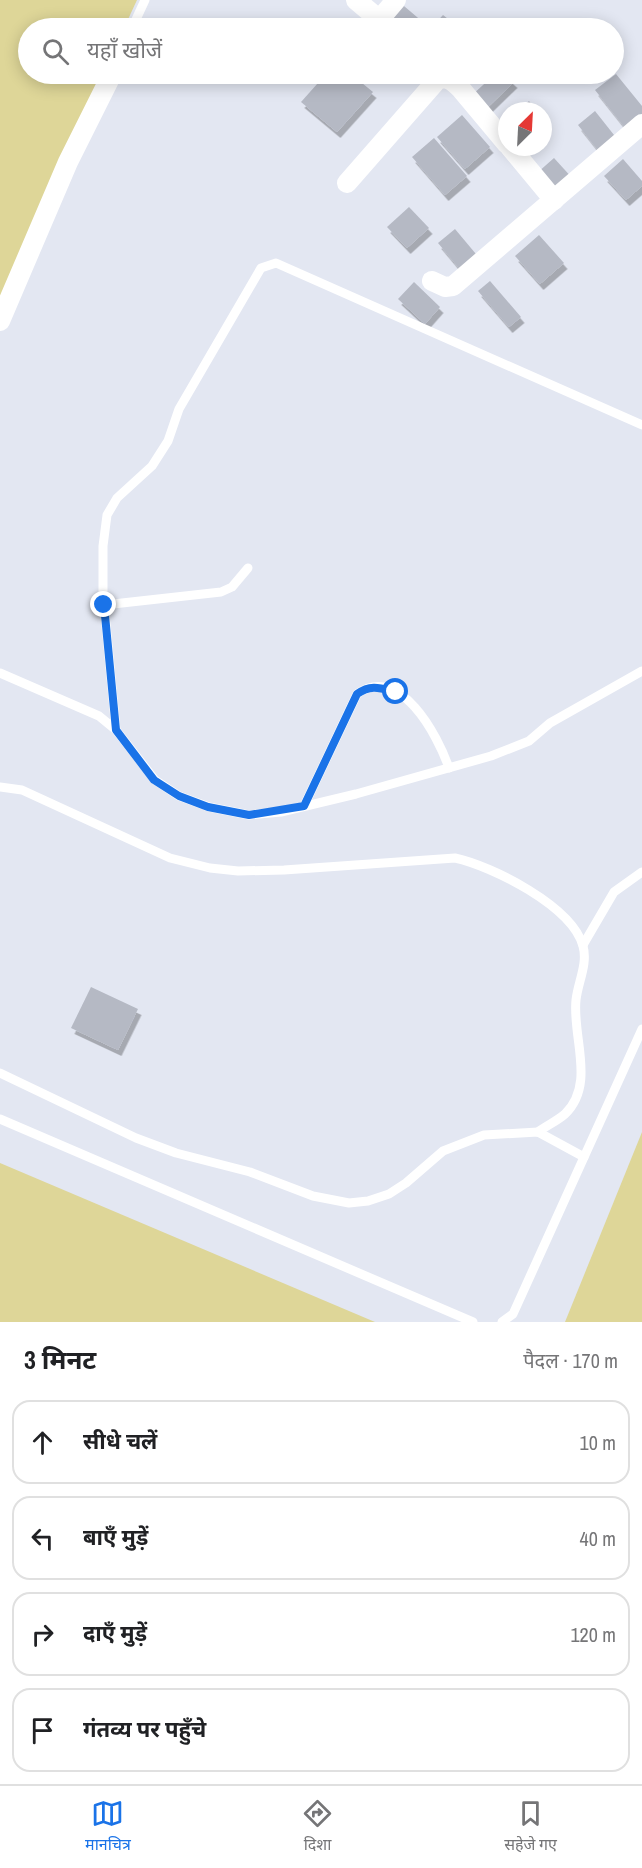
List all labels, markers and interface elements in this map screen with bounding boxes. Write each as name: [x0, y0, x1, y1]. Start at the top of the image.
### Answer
search box: [18, 18, 624, 84]
icon: search: [39, 35, 72, 68]
text: यहाँ खोजें: [87, 35, 162, 65]
north arrow: [498, 102, 552, 156]
route end: [90, 591, 116, 617]
route start: [382, 678, 408, 704]
text: 3 मिनट: [24, 1342, 96, 1377]
text: पैदल · 170 m: [523, 1347, 618, 1374]
icon: ahead: [26, 1426, 59, 1459]
text: सीधे चलें: [83, 1426, 157, 1456]
text: 10 m: [580, 1429, 616, 1456]
icon: left: [26, 1522, 59, 1555]
text: बाएँ मुड़ें: [83, 1522, 148, 1552]
text: 40 m: [580, 1525, 616, 1552]
icon: right: [26, 1618, 59, 1651]
text: दाएँ मुड़ें: [83, 1618, 147, 1648]
text: 120 m: [570, 1621, 616, 1648]
icon: arrive: [26, 1714, 59, 1747]
text: गंतव्य पर पहुँचे: [83, 1714, 206, 1744]
tab: मानचित्र: [85, 1797, 131, 1857]
tab: दिशा: [301, 1797, 334, 1857]
tab: सहेजे गए: [504, 1797, 557, 1857]

